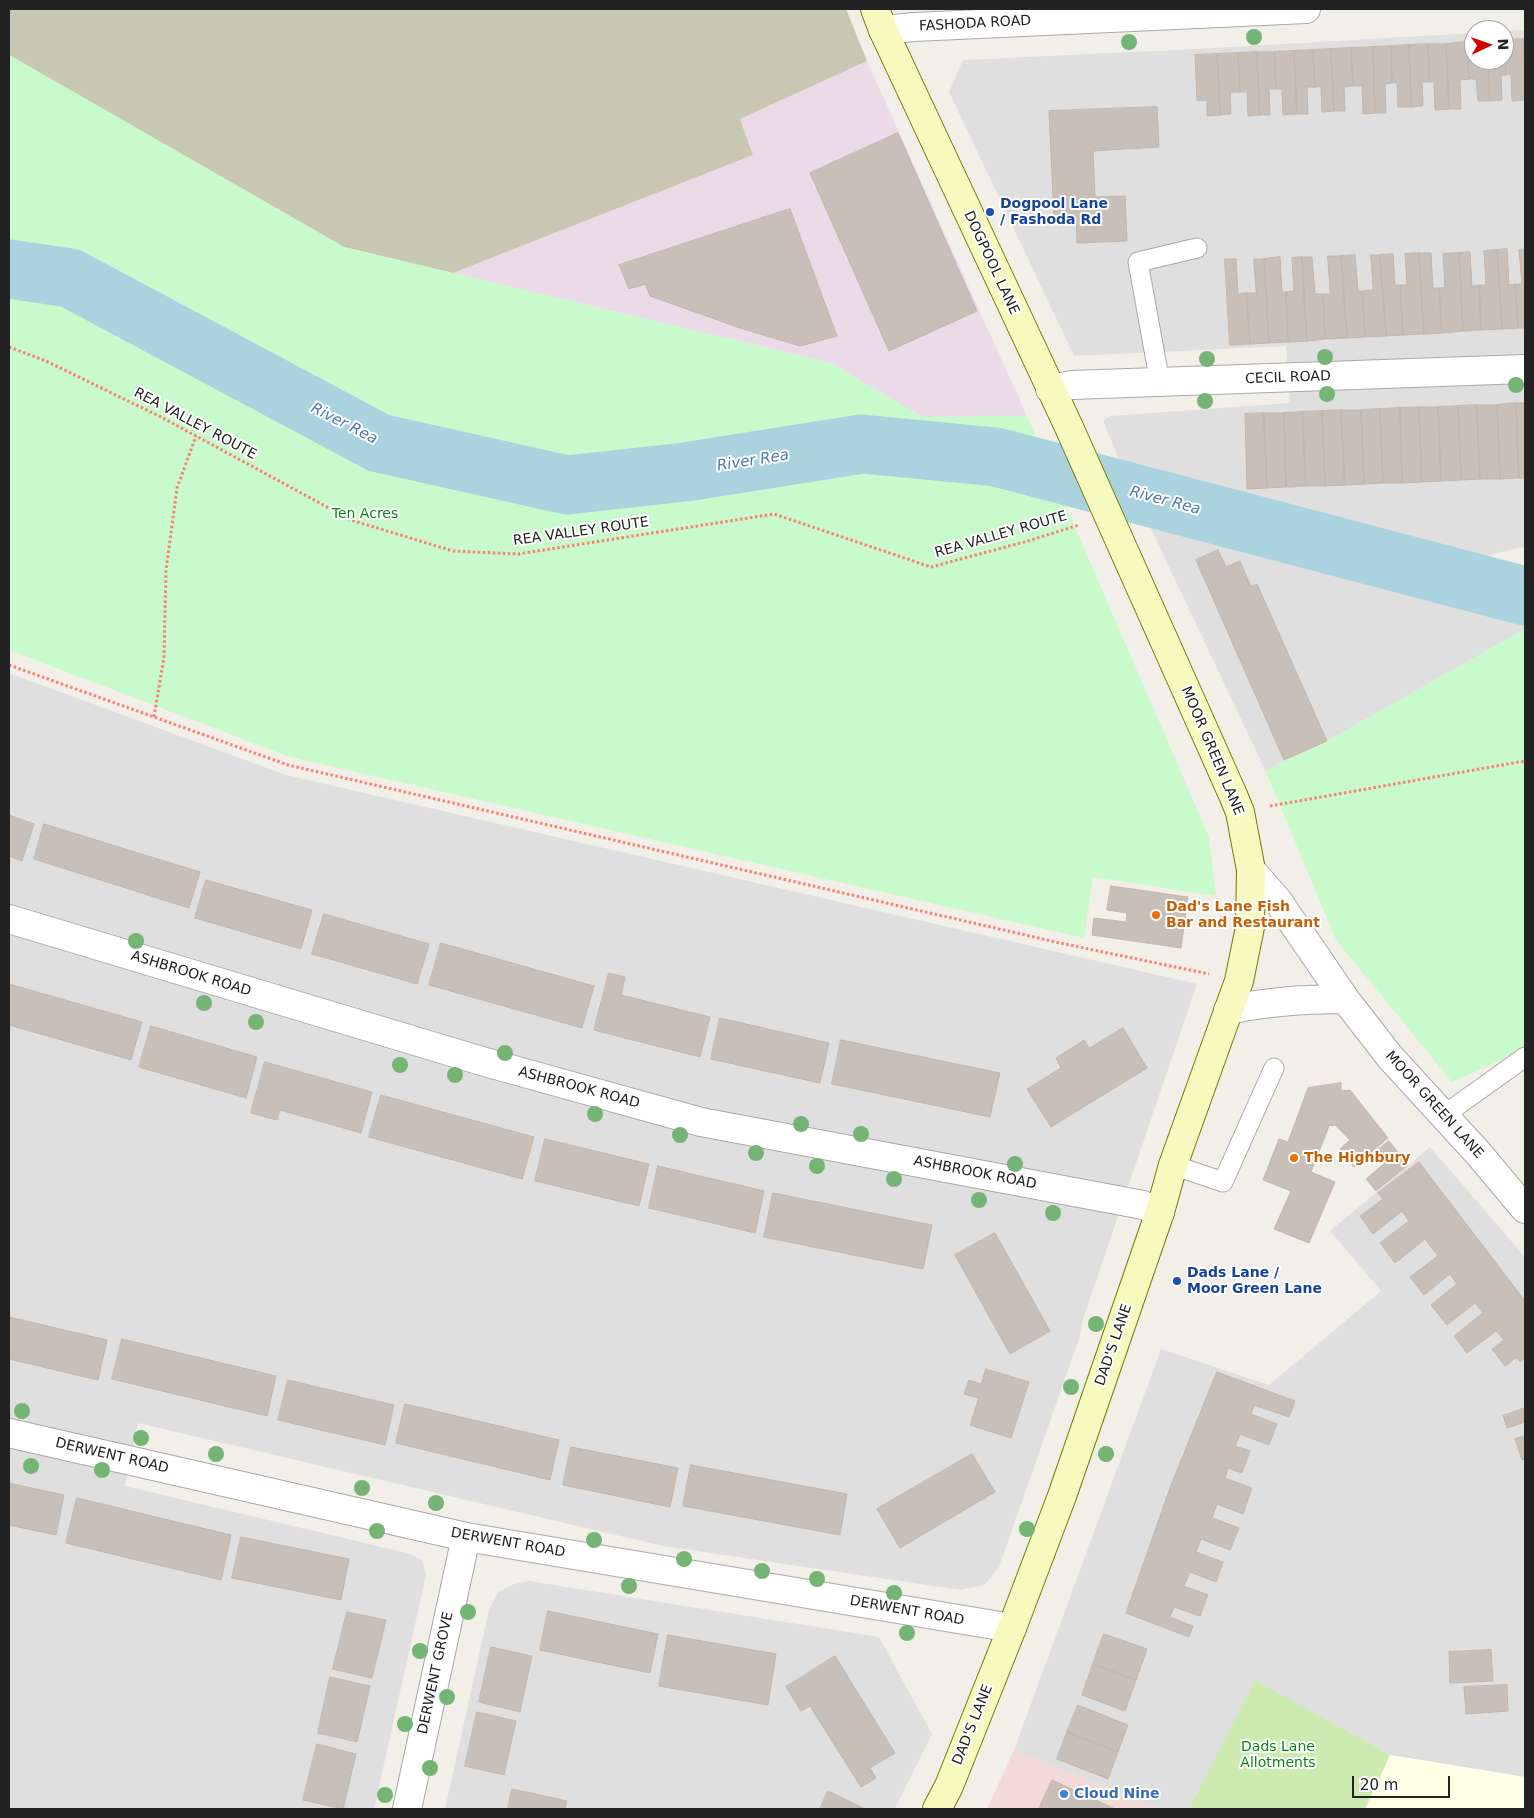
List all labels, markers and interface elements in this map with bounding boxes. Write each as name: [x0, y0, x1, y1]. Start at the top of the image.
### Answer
street label: FASHODA ROAD: [919, 13, 1031, 35]
north arrow: [1464, 20, 1514, 70]
text: N: [1495, 38, 1511, 51]
place label: Dogpool Lane / Fashoda Rd: [1000, 196, 1108, 228]
marker: Dogpool Lane / Fashoda Rd: [984, 206, 996, 218]
street label: DOGPOOL LANE: [960, 209, 1022, 317]
street label: CECIL ROAD: [1245, 368, 1331, 388]
street label: REA VALLEY ROUTE: [131, 384, 259, 464]
water label: River Rea: [308, 400, 380, 448]
water label: River Rea: [716, 446, 790, 476]
water label: River Rea: [1128, 483, 1202, 519]
park label: Ten Acres: [332, 506, 398, 522]
street label: REA VALLEY ROUTE: [933, 508, 1069, 562]
street label: REA VALLEY ROUTE: [512, 514, 650, 550]
street label: MOOR GREEN LANE: [1177, 684, 1247, 818]
place label: Dad's Lane Fish Bar and Restaurant: [1166, 899, 1320, 932]
marker: Dad's Lane Fish Bar and Restaurant: [1150, 909, 1162, 921]
street label: ASHBROOK ROAD: [129, 948, 253, 1000]
street label: MOOR GREEN LANE: [1381, 1048, 1487, 1162]
street label: ASHBROOK ROAD: [517, 1064, 641, 1112]
place label: The Highbury: [1304, 1150, 1410, 1166]
marker: The Highbury: [1288, 1152, 1300, 1164]
street label: ASHBROOK ROAD: [912, 1153, 1038, 1193]
place label: Dads Lane / Moor Green Lane: [1187, 1265, 1322, 1298]
marker: Dads Lane / Moor Green Lane: [1171, 1275, 1183, 1287]
street label: DAD'S LANE: [1092, 1302, 1136, 1388]
street label: DERWENT ROAD: [54, 1435, 170, 1477]
street label: DERWENT ROAD: [450, 1525, 566, 1561]
street label: DERWENT ROAD: [849, 1593, 965, 1629]
street label: DERWENT GROVE: [415, 1610, 457, 1736]
street label: DAD'S LANE: [949, 1682, 997, 1768]
park label: Dads Lane Allotments: [1240, 1739, 1316, 1771]
scale bar: [1354, 1766, 1452, 1798]
text: 20 m: [1360, 1776, 1398, 1794]
place label: Cloud Nine: [1074, 1786, 1160, 1802]
marker: Cloud Nine: [1058, 1788, 1070, 1800]

